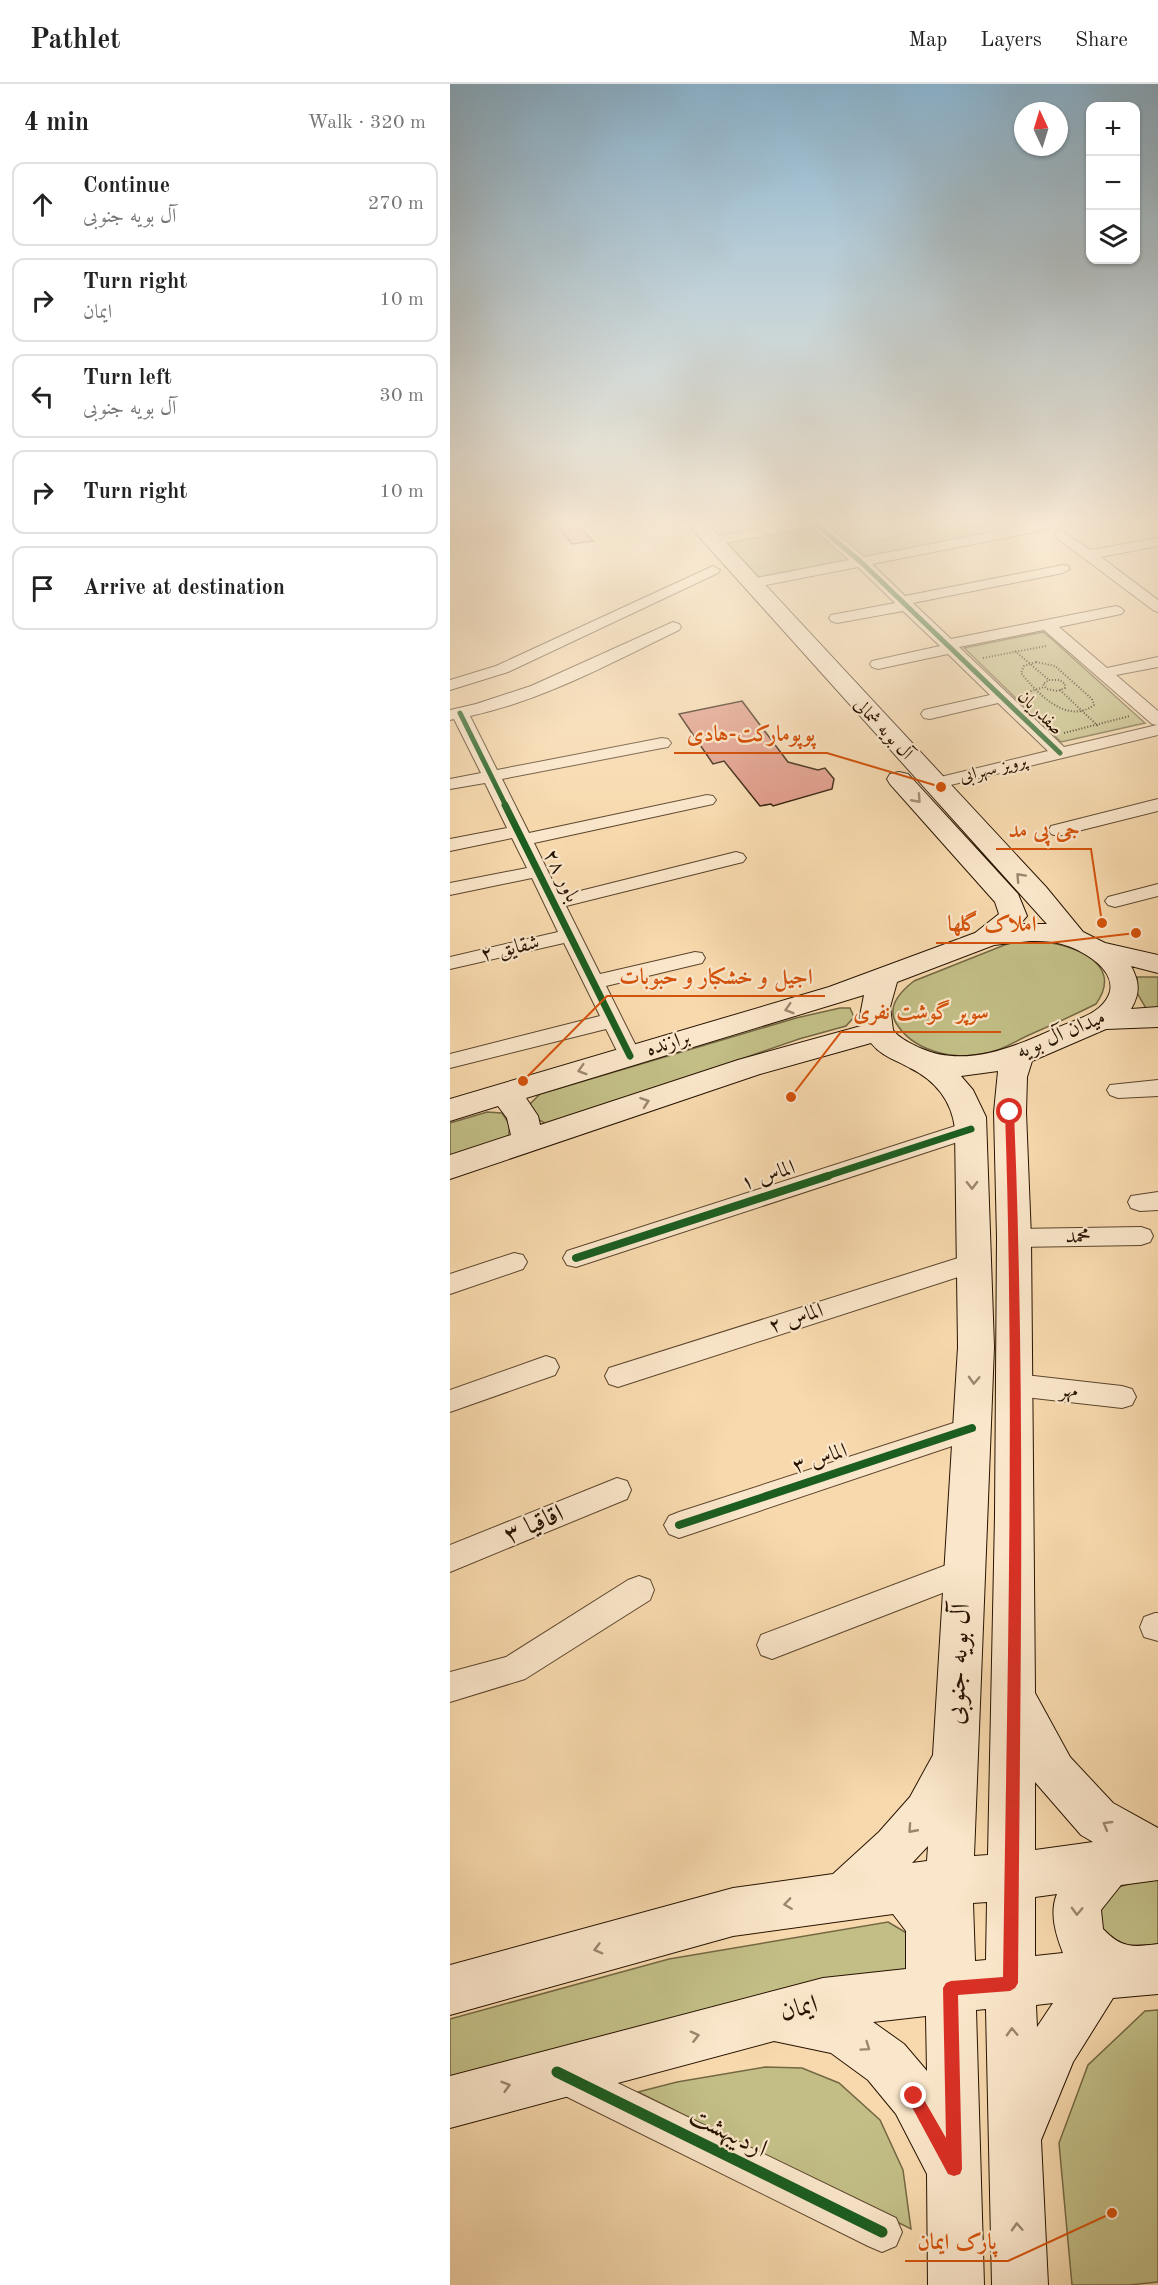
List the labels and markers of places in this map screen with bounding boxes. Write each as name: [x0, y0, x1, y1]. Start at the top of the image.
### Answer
callout: پوپومارکت-هادی: [674, 713, 827, 753]
callout: جی پی مد: [996, 809, 1091, 849]
callout: املاک گلها: [936, 903, 1049, 943]
callout: اجیل و خشکبار و حبوبات: [607, 956, 825, 996]
callout: سوپر گوشت نفری: [841, 992, 1001, 1032]
callout: پارک ایمان: [905, 2221, 1008, 2261]

